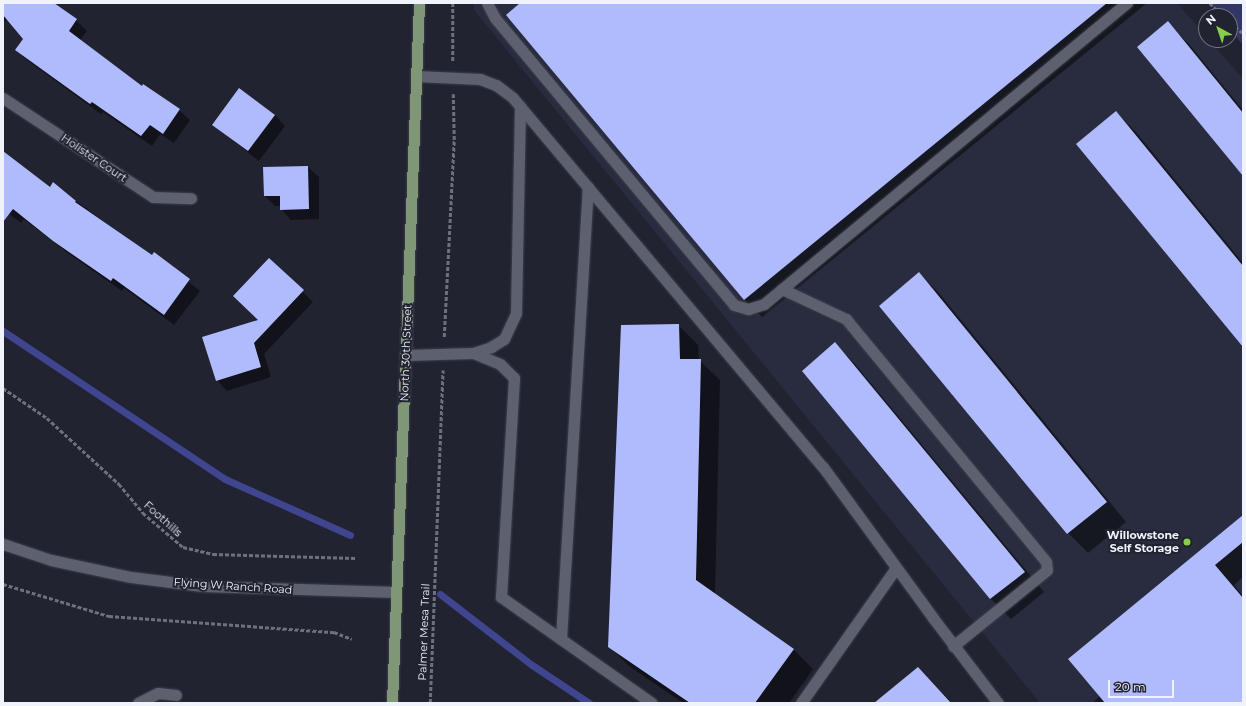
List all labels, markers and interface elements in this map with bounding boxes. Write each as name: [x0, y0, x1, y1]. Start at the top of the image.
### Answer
north arrow: [1198, 8, 1238, 48]
text: N: [1203, 11, 1219, 28]
street label: Holister Court: [59, 131, 129, 185]
street label: North 30th Street: [398, 304, 414, 402]
street label: Foothills: [141, 498, 185, 540]
place label: Willowstone Self Storage: [1107, 529, 1179, 555]
marker: Willowstone Self Storage: [1182, 537, 1192, 547]
street label: Flying W Ranch Road: [173, 575, 293, 597]
street label: Palmer Mesa Trail: [416, 583, 432, 681]
scale bar: [1110, 672, 1176, 698]
text: 20 m: [1115, 679, 1146, 694]

